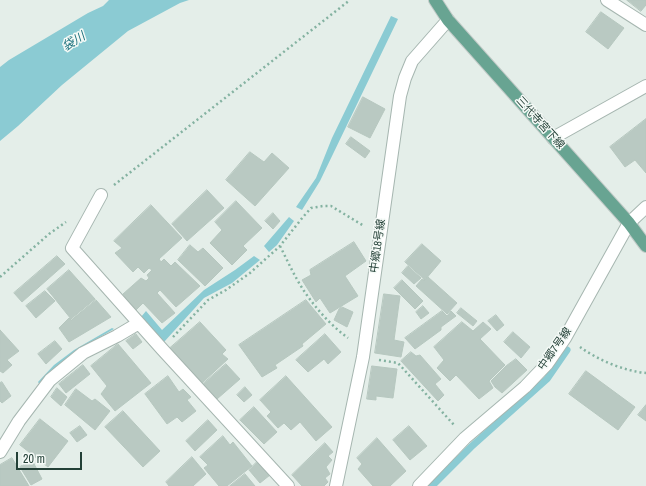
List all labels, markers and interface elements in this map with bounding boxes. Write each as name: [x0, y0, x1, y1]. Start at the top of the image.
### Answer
water label: 袋川: [60, 30, 88, 54]
street label: 三代寺宮下線: [513, 94, 567, 152]
street label: 中郷18号線: [368, 218, 388, 274]
street label: 中郷7号線: [536, 325, 574, 373]
scale bar: [18, 444, 84, 470]
text: 20 m: [23, 451, 45, 467]

